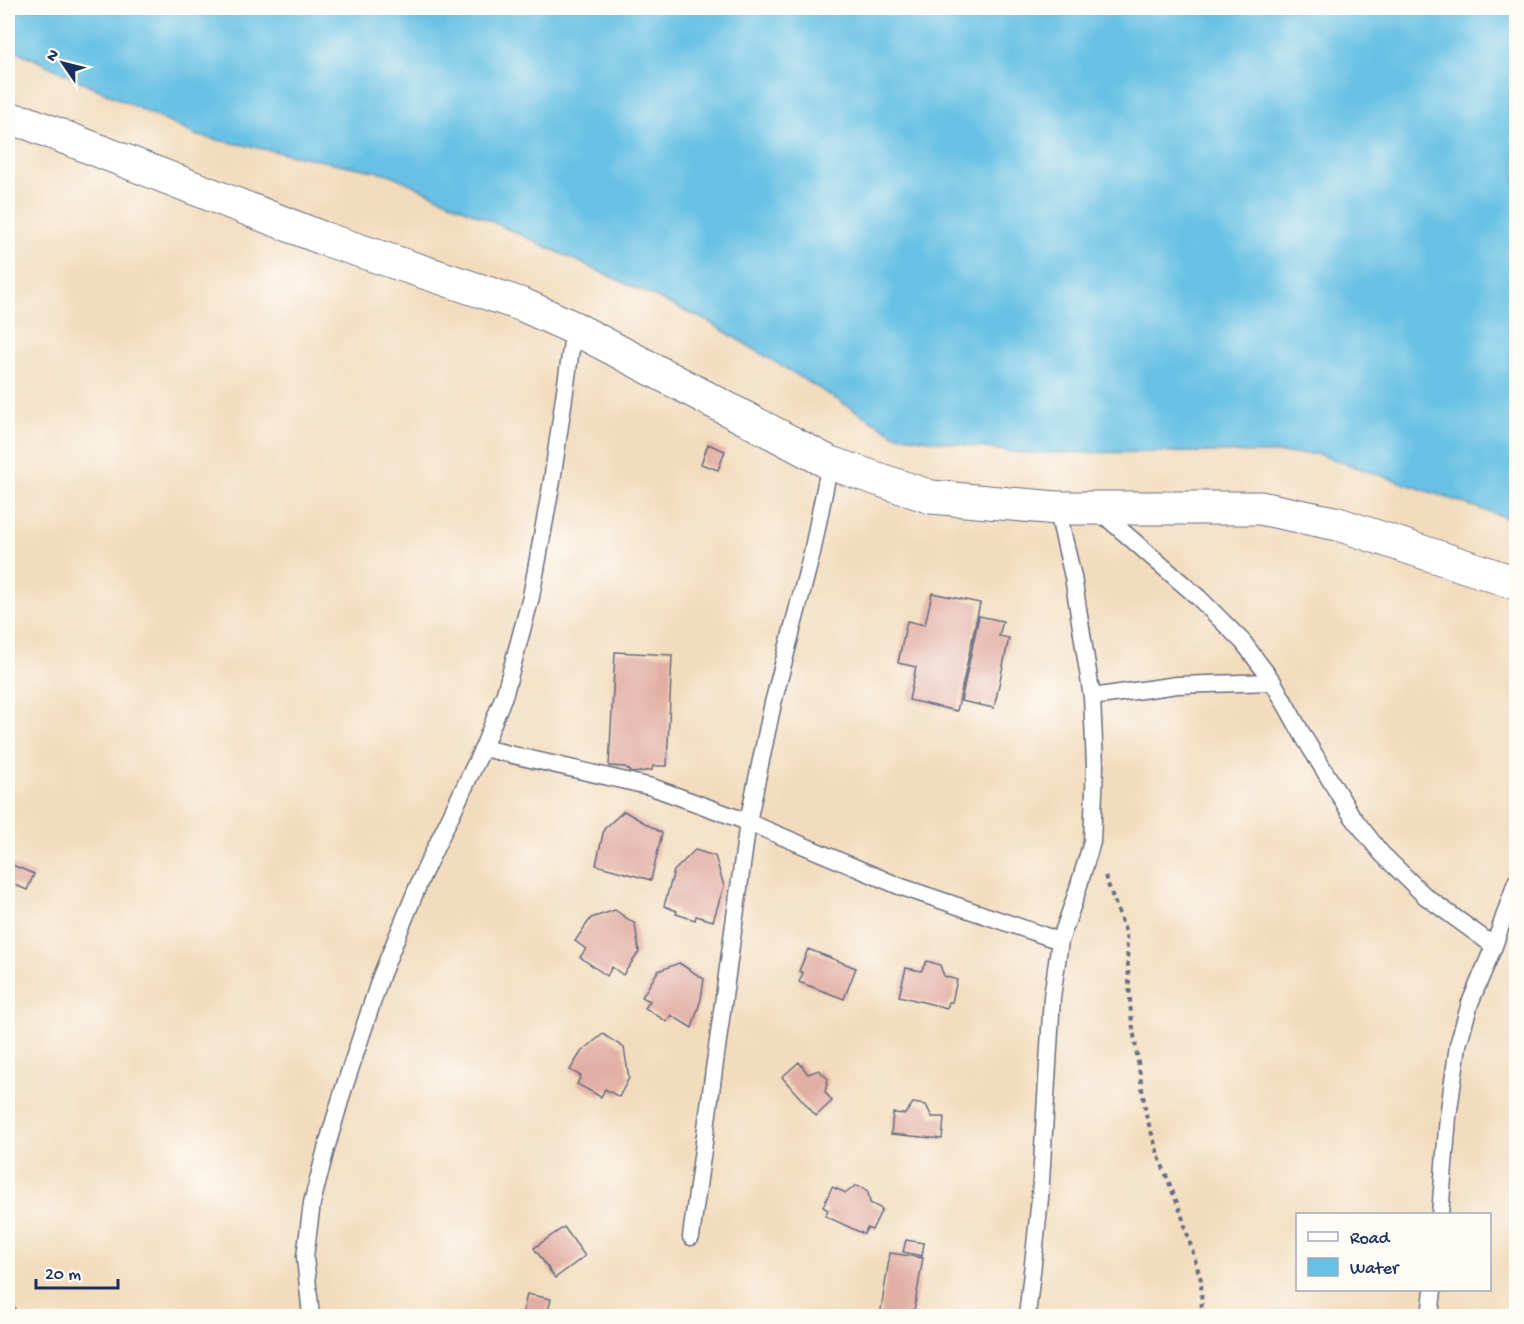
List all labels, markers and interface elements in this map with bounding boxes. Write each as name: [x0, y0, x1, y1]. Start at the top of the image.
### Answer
north arrow: [33, 33, 93, 93]
text: N: [43, 46, 65, 66]
legend: [1296, 1213, 1491, 1291]
text: Road: [1350, 1229, 1391, 1250]
scale bar: [36, 1252, 118, 1290]
text: Water: [1350, 1259, 1400, 1280]
text: 20 m: [45, 1265, 81, 1286]

